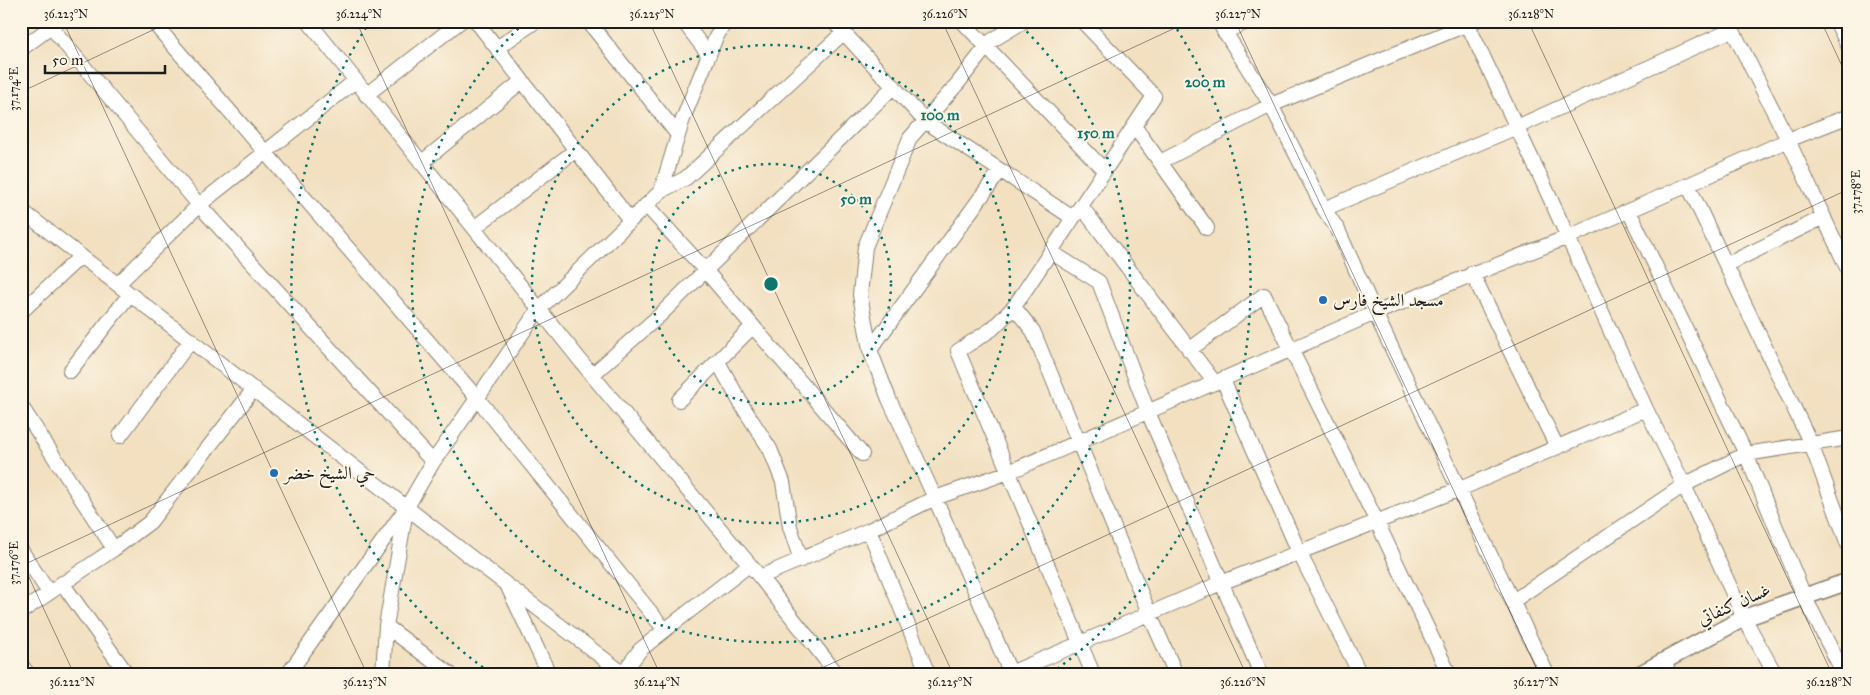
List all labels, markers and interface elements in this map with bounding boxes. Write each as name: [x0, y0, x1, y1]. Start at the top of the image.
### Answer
text: 36.223°N: [44, 7, 88, 21]
text: 36.224°N: [336, 7, 382, 21]
text: 36.225°N: [629, 7, 675, 21]
text: 36.226°N: [922, 7, 968, 21]
text: 36.227°N: [1215, 7, 1261, 21]
text: 36.228°N: [1508, 7, 1554, 21]
scale bar: [45, 42, 165, 74]
text: 50 m: [52, 51, 84, 69]
text: 37.174°E: [7, 67, 21, 111]
text: 200 m: [1185, 73, 1226, 91]
text: 100 m: [920, 106, 960, 124]
text: 150 m: [1077, 124, 1115, 142]
text: 37.178°E: [1849, 170, 1863, 214]
text: 50 m: [840, 190, 872, 208]
centre of rings: [762, 275, 780, 293]
place label: مسجد الشيخ فارس: [1333, 289, 1444, 316]
marker: مسجد الشيخ فارس: [1317, 294, 1329, 306]
place label: حي الشيخ خضر: [282, 462, 376, 489]
marker: حي الشيخ خضر: [268, 467, 280, 479]
text: 37.176°E: [7, 541, 21, 585]
street label: غسان كنفاتي: [1694, 578, 1776, 633]
text: 36.222°N: [49, 675, 95, 689]
text: 36.223°N: [343, 675, 387, 689]
text: 36.224°N: [634, 675, 680, 689]
text: 36.225°N: [927, 675, 973, 689]
text: 36.226°N: [1220, 675, 1266, 689]
text: 36.227°N: [1513, 675, 1559, 689]
text: 36.228°N: [1806, 675, 1852, 689]

